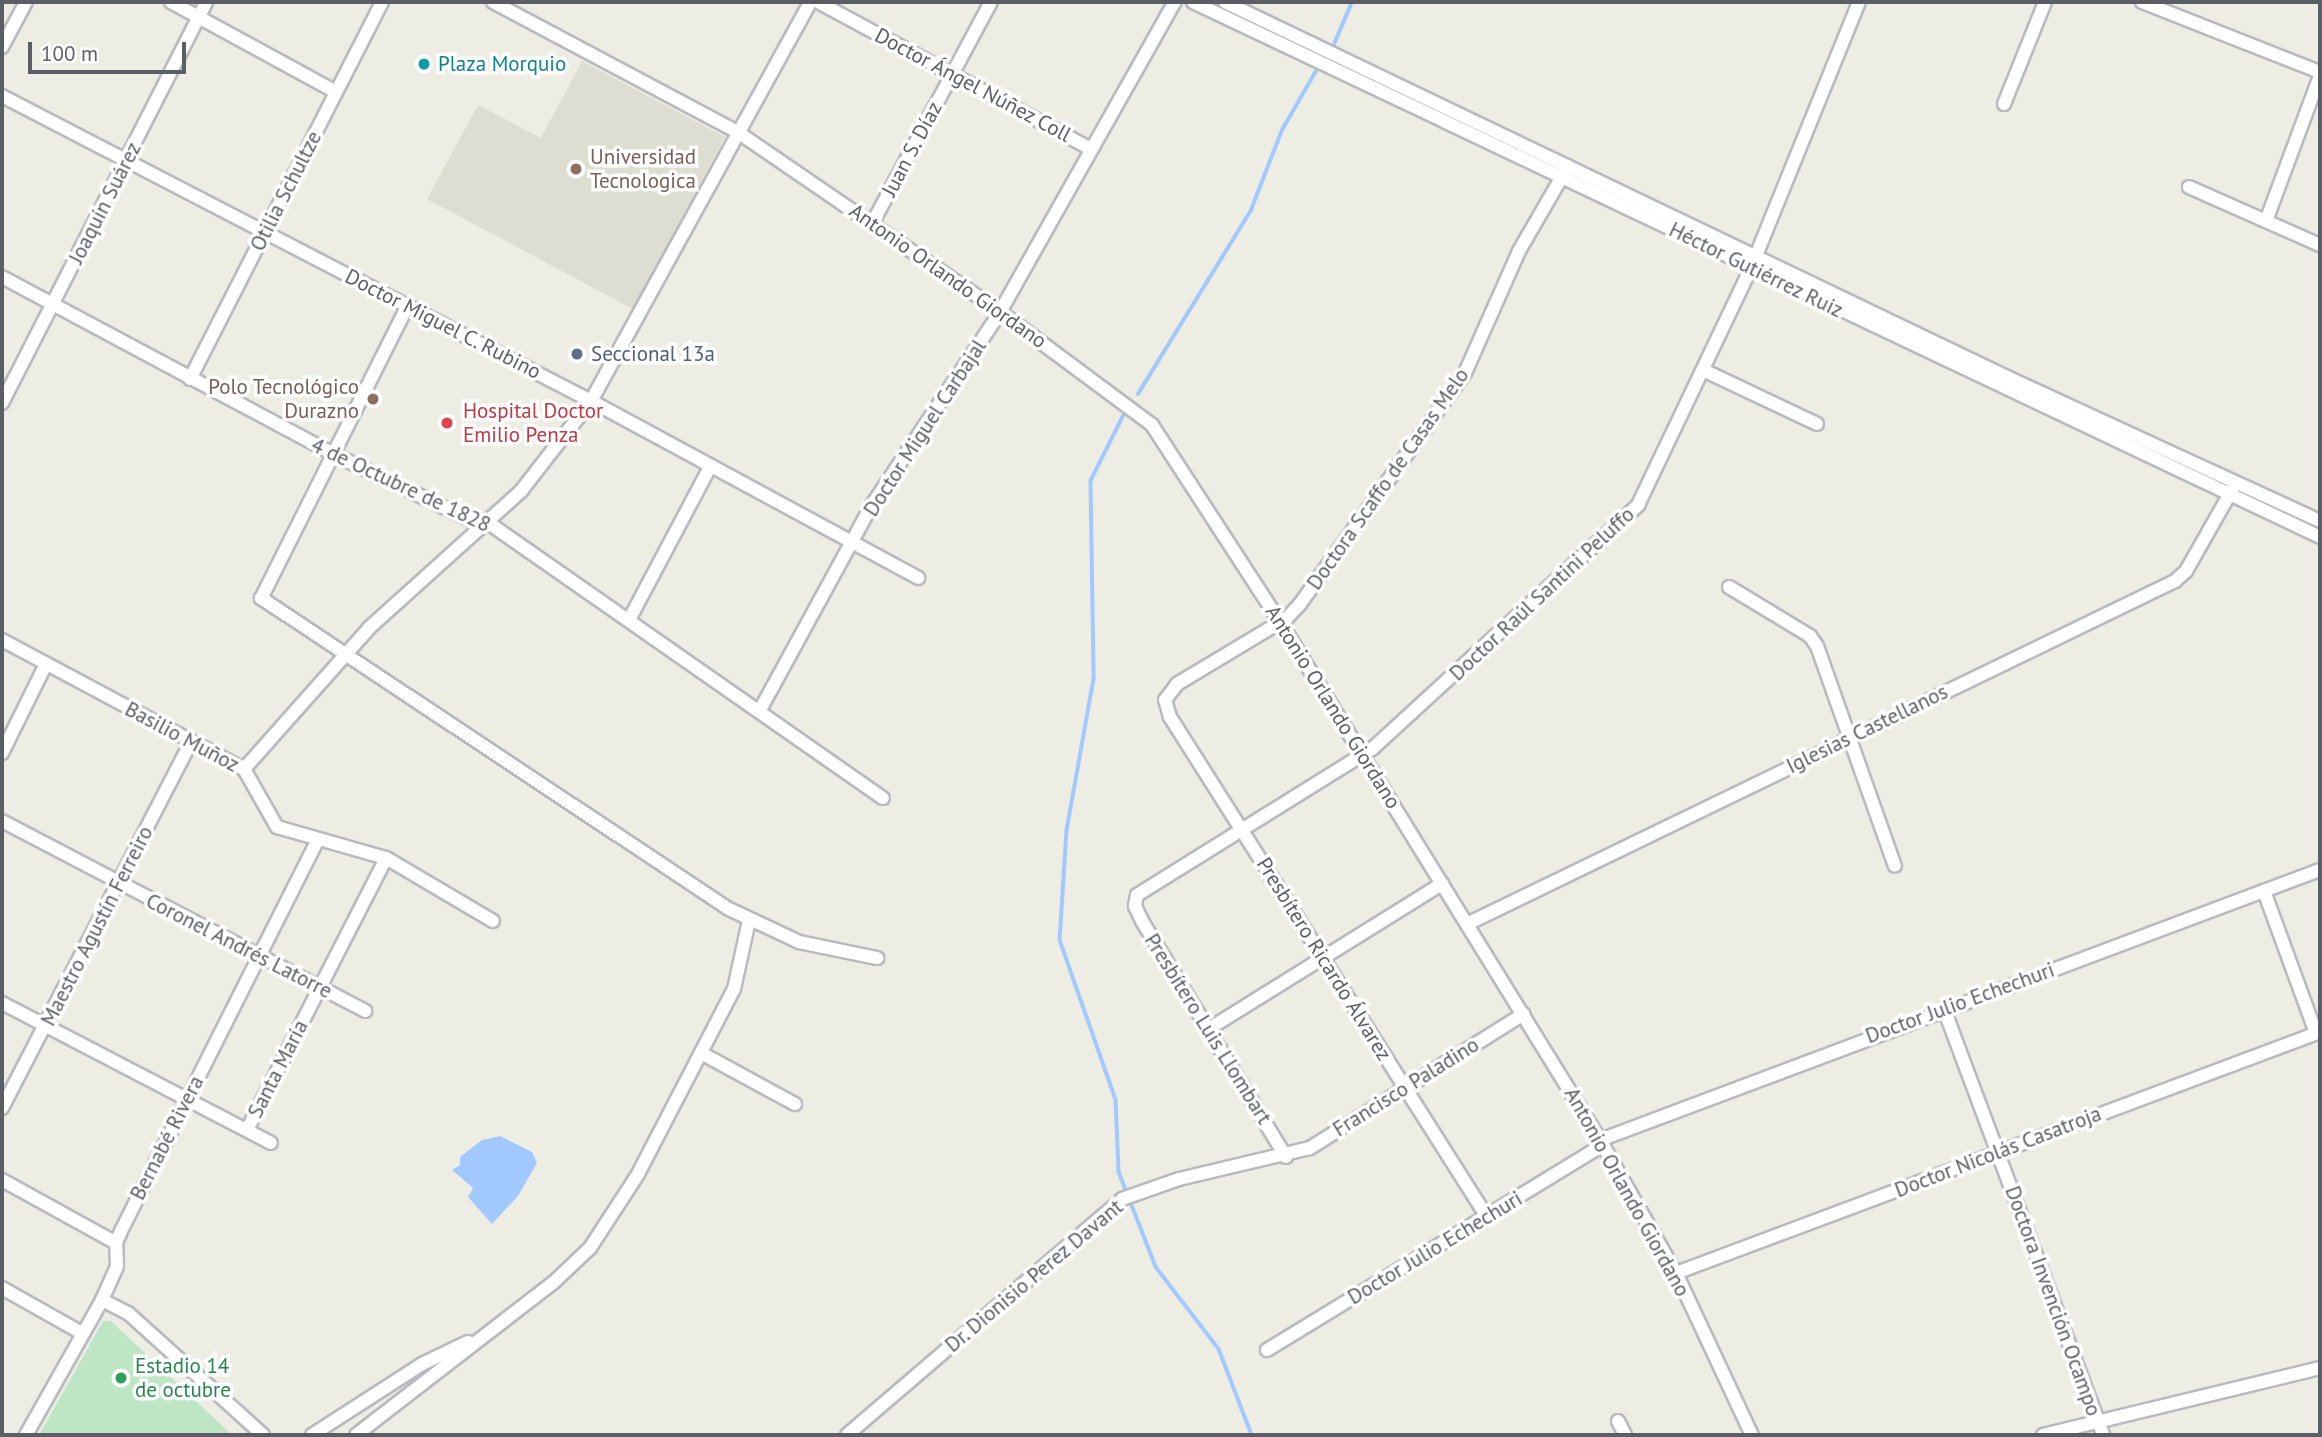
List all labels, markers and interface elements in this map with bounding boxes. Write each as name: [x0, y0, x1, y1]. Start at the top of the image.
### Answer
street label: Doctor Ángel Núñez Coll: [870, 22, 1076, 148]
scale bar: [32, 28, 189, 72]
text: 100 m: [41, 40, 98, 67]
place label: Plaza Morquio: [438, 51, 566, 77]
marker: Plaza Morquio: [416, 56, 432, 72]
street label: Juan S. Díaz: [876, 97, 948, 201]
street label: Otilia Schultze: [245, 127, 327, 255]
street label: Joaquín Suárez: [64, 138, 146, 268]
place label: Universidad Tecnologica: [590, 144, 696, 194]
marker: Universidad Tecnologica: [568, 161, 584, 177]
street label: Antonio Orlando Giordano: [845, 198, 1051, 354]
street label: Héctor Gutiérrez Ruiz: [1665, 217, 1847, 323]
street label: Doctor Miguel C. Rubino: [340, 263, 546, 385]
street label: Doctor Miguel Carbajal: [858, 335, 992, 521]
place label: Seccional 13a: [591, 341, 715, 367]
marker: Seccional 13a: [569, 346, 585, 362]
street label: Doctora Scaffo de Casas Melo: [1302, 363, 1474, 595]
place label: Polo Tecnológico Durazno: [208, 374, 359, 424]
marker: Polo Tecnológico Durazno: [365, 391, 381, 407]
place label: Hospital Doctor Emilio Penza: [463, 398, 603, 448]
marker: Hospital Doctor Emilio Penza: [437, 413, 457, 433]
street label: 4 de Octubre de 1828: [307, 432, 495, 538]
street label: Doctor Raúl Santini Peluffo: [1444, 502, 1640, 686]
street label: Antonio Orlando Giordano: [1260, 601, 1406, 813]
street label: Iglesias Castellanos: [1782, 679, 1952, 779]
street label: Basilio Muñoz: [121, 696, 243, 778]
street label: Maestro Agustín Ferreiro: [36, 822, 158, 1030]
street label: Presbítero Ricardo Álvarez: [1251, 853, 1397, 1065]
street label: Coronel Andrés Latorre: [141, 888, 337, 1004]
street label: Presbítero Luis Llombart: [1139, 929, 1277, 1129]
street label: Doctor Julio Echechuri: [1862, 957, 2058, 1049]
street label: Santa María: [243, 1016, 313, 1122]
street label: Francisco Paladino: [1328, 1032, 1484, 1142]
street label: Bernabé Rivera: [125, 1072, 209, 1204]
street label: Antonio Orlando Giordano: [1559, 1083, 1695, 1301]
street label: Doctor Nicolás Casatroja: [1891, 1101, 2105, 1203]
street label: Doctora Invención Ocampo: [2000, 1183, 2106, 1419]
street label: Doctor Julio Echechuri: [1343, 1186, 1527, 1310]
street label: Dr. Dionisio Perez Davant: [939, 1194, 1129, 1358]
place label: Estadio 14 de octubre: [135, 1353, 231, 1403]
marker: Estadio 14 de octubre: [113, 1370, 129, 1386]

